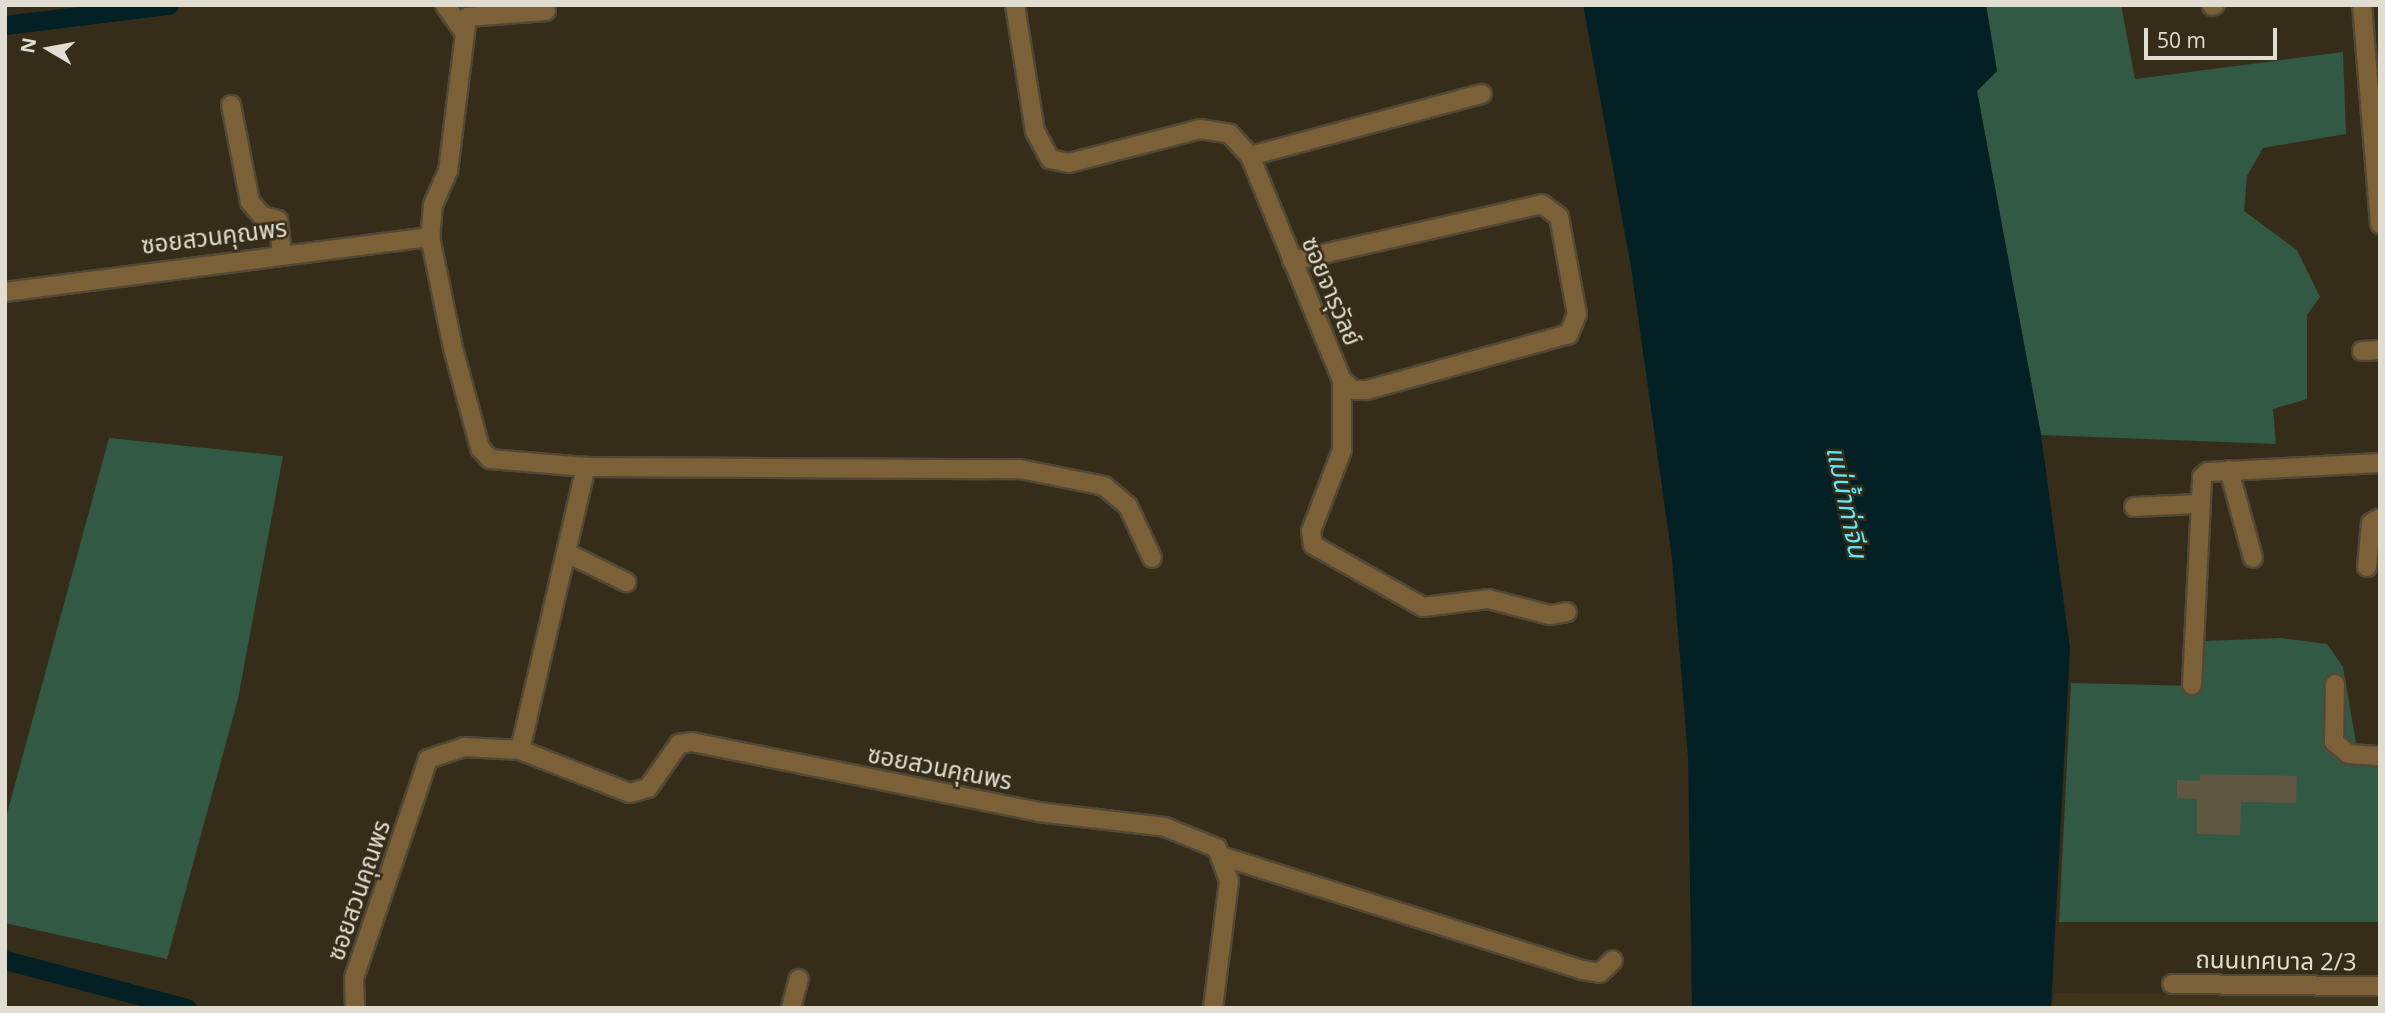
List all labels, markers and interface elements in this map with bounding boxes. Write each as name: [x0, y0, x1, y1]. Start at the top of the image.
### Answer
north arrow: [14, 14, 84, 84]
scale bar: [2147, 14, 2280, 58]
text: 50 m: [2157, 26, 2206, 54]
text: N: [14, 35, 42, 55]
street label: ซอยสวนคุณพร: [140, 213, 288, 259]
street label: ซอยจารุวัลย์: [1296, 232, 1368, 350]
water label: แม่น้ำท่าจีน: [1820, 443, 1874, 561]
street label: ซอยสวนคุณพร: [865, 739, 1015, 795]
street label: ซอยสวนคุณพร: [321, 816, 395, 964]
street label: ถนนเทศบาล 2/3: [2195, 944, 2357, 976]

